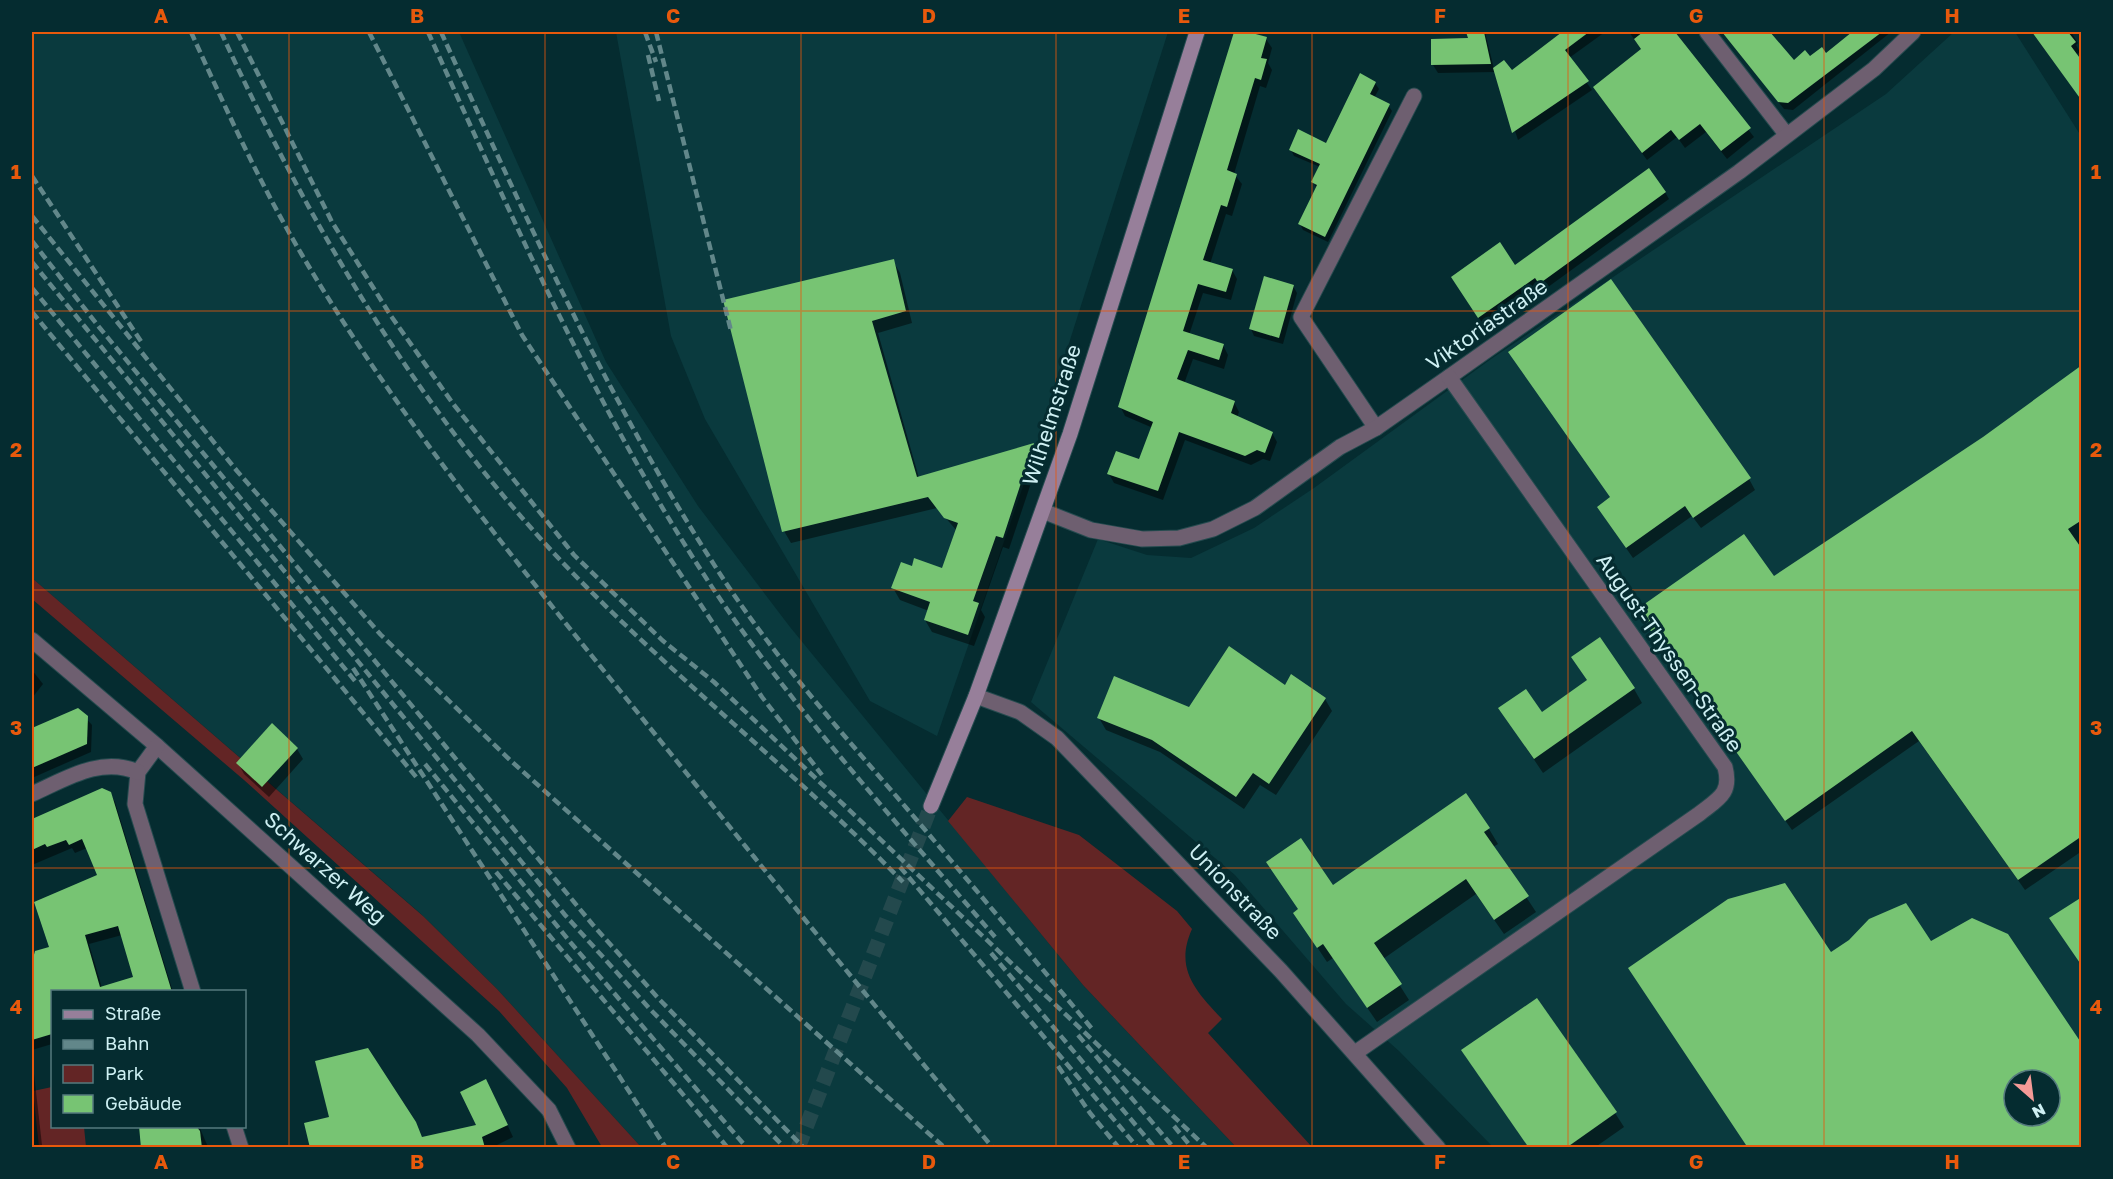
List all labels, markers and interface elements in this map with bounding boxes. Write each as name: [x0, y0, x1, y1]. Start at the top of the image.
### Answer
text: A: [154, 3, 168, 27]
text: B: [410, 3, 424, 27]
text: C: [666, 3, 680, 27]
text: D: [922, 3, 936, 27]
text: E: [1178, 3, 1190, 27]
text: F: [1434, 3, 1446, 27]
text: G: [1689, 3, 1703, 27]
text: H: [1944, 3, 1960, 27]
text: 1: [11, 159, 21, 183]
text: 1: [2091, 159, 2101, 183]
street label: Viktoriastraße: [1421, 273, 1552, 376]
street label: Wilhelmstraße: [1016, 341, 1086, 488]
text: 2: [10, 437, 22, 461]
text: 2: [2090, 437, 2102, 461]
street label: August-Thyssen-Straße: [1591, 548, 1748, 757]
text: 3: [10, 715, 22, 739]
text: 3: [2090, 715, 2102, 739]
street label: Schwarzer Weg: [259, 806, 392, 929]
street label: Unionstraße: [1184, 838, 1288, 945]
legend: [51, 990, 246, 1128]
text: 4: [10, 994, 22, 1018]
text: 4: [2090, 994, 2102, 1018]
text: Straße: [105, 1002, 161, 1024]
text: Bahn: [105, 1032, 149, 1054]
text: Park: [105, 1062, 144, 1084]
north arrow: [2002, 1068, 2062, 1128]
text: Gebäude: [105, 1092, 182, 1114]
text: N: [2029, 1100, 2049, 1123]
text: A: [154, 1149, 168, 1173]
text: B: [410, 1149, 424, 1173]
text: C: [666, 1149, 680, 1173]
text: D: [922, 1149, 936, 1173]
text: E: [1178, 1149, 1190, 1173]
text: F: [1434, 1149, 1446, 1173]
text: G: [1689, 1149, 1703, 1173]
text: H: [1944, 1149, 1960, 1173]

